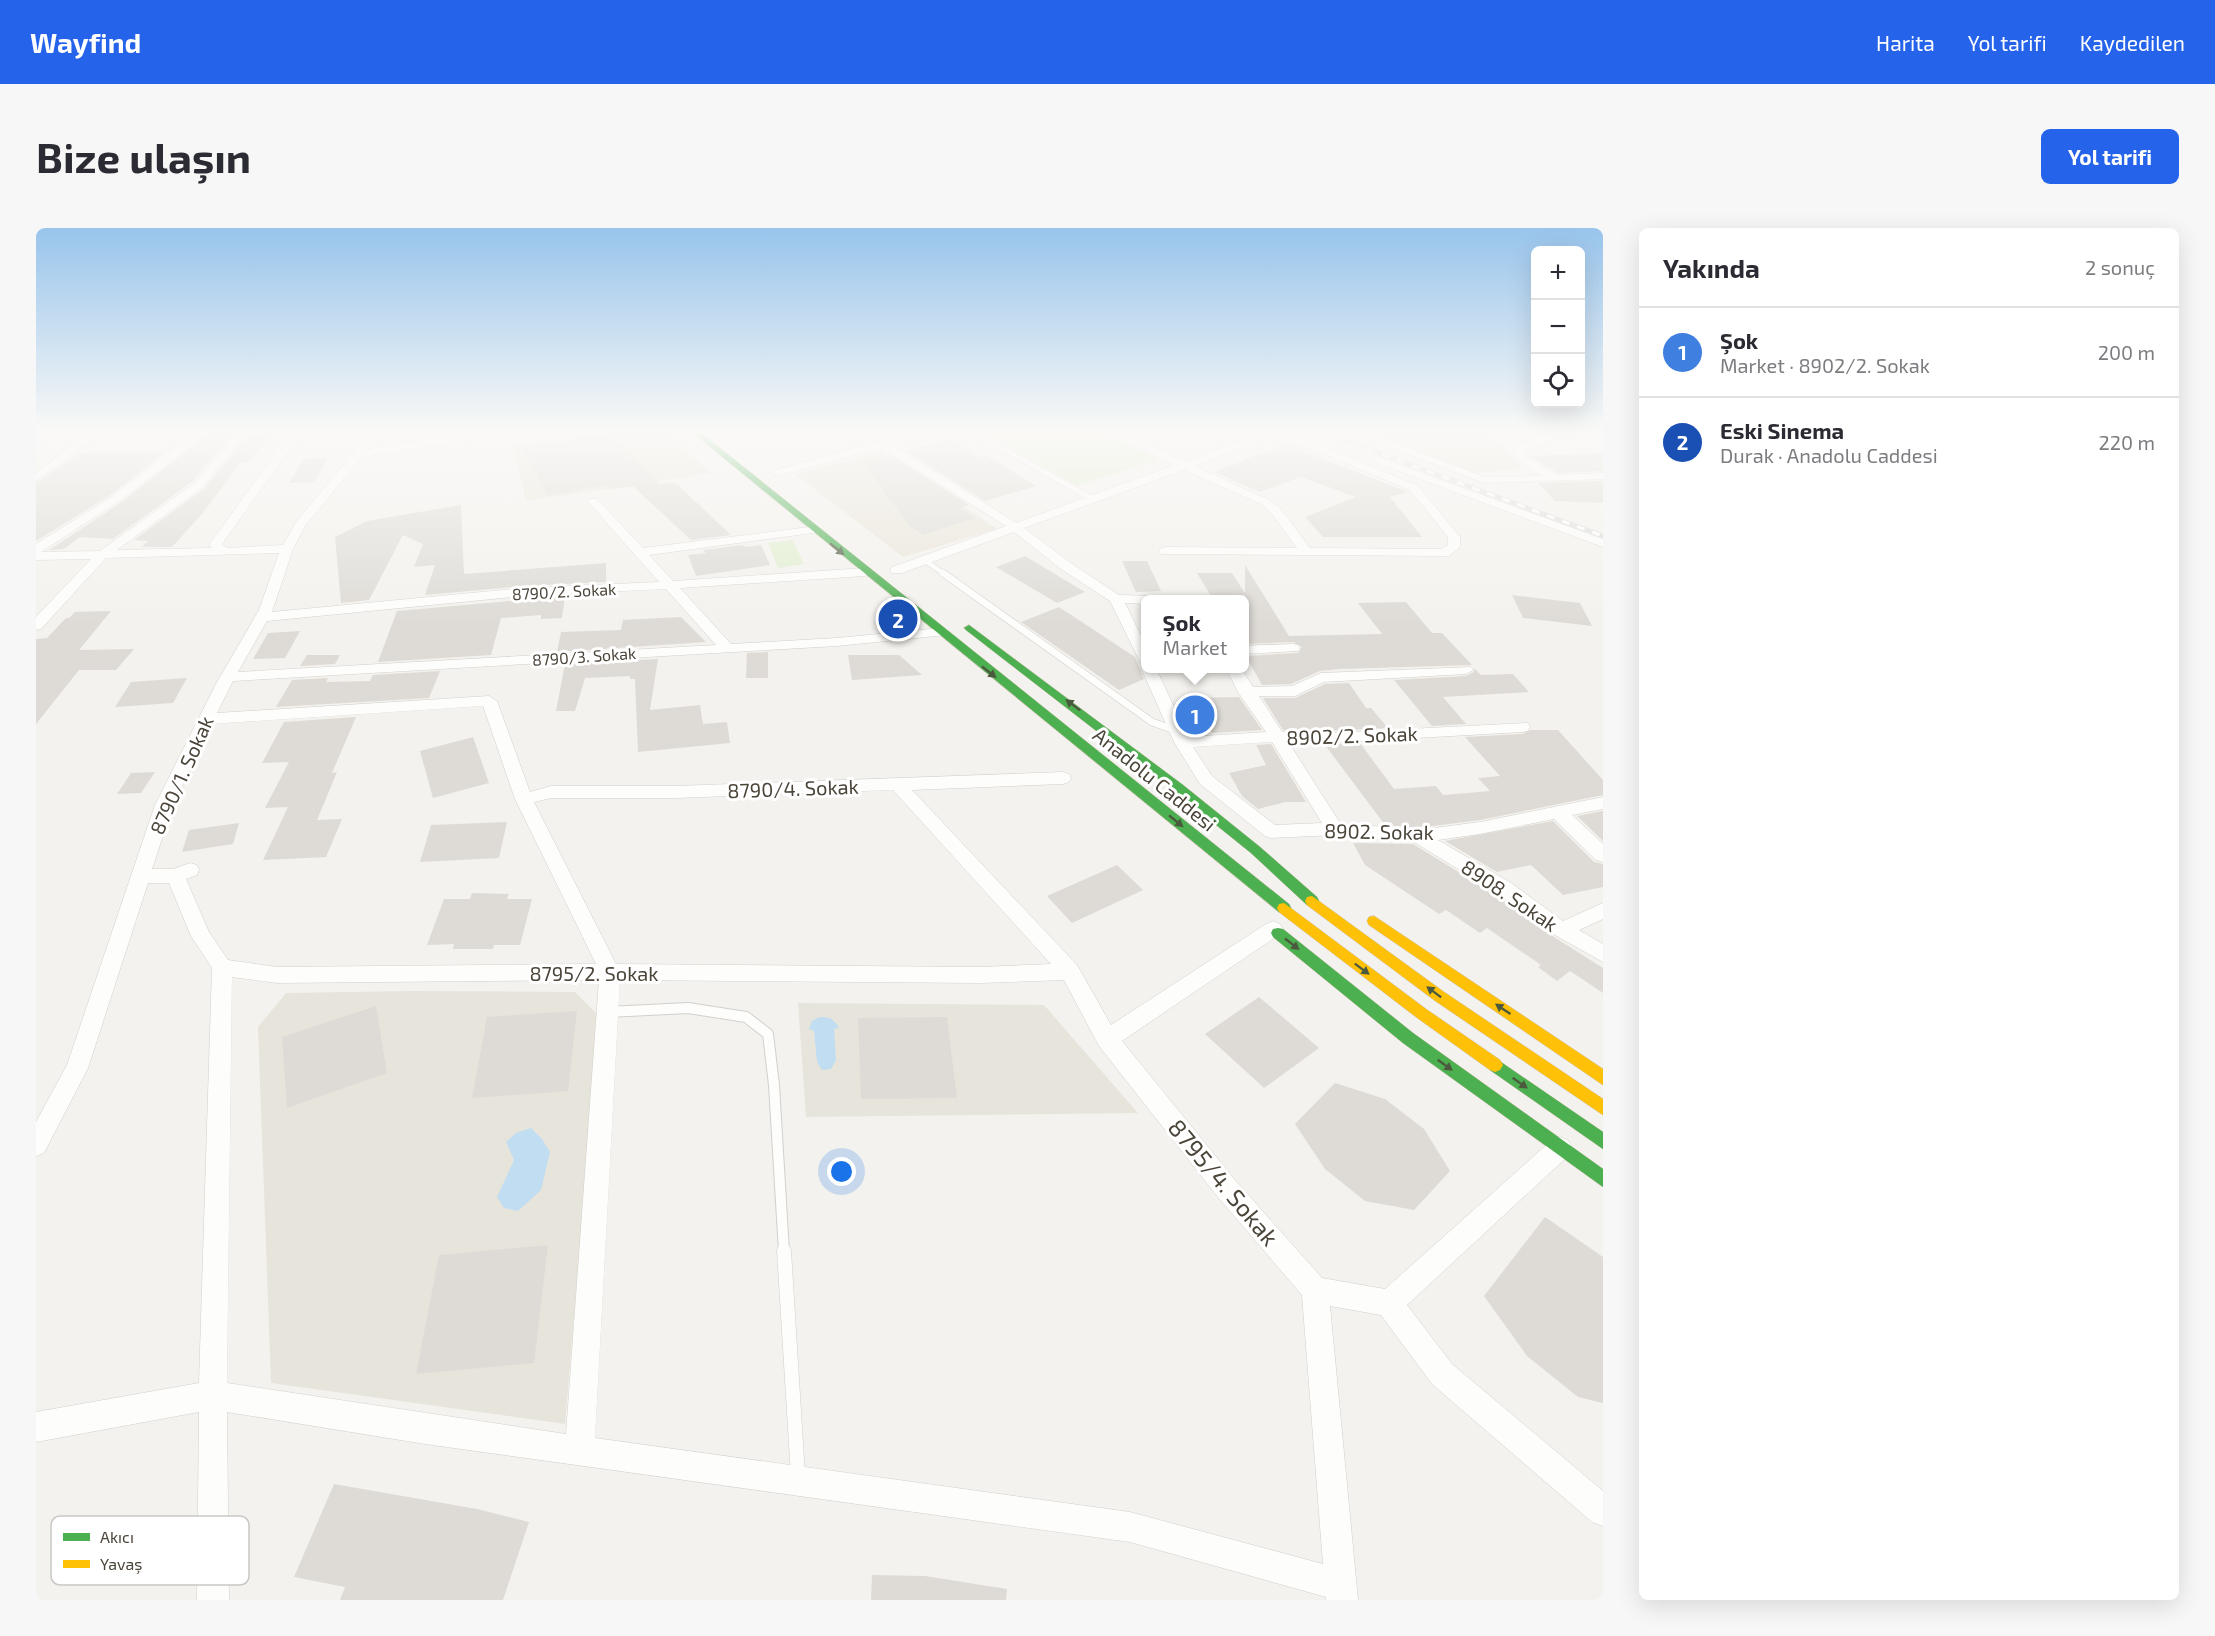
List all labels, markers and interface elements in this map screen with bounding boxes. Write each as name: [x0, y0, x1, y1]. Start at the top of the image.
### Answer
text: Wayfind: [30, 25, 141, 59]
text: Harita: [1876, 30, 1935, 55]
text: Yol tarifi: [1968, 30, 2047, 55]
text: Kaydedilen: [2080, 30, 2185, 55]
button: Yol tarifi: [2041, 129, 2179, 184]
text: Bize ulaşın: [36, 131, 251, 181]
map controls: [1531, 246, 1585, 408]
button: +: [1531, 246, 1585, 300]
text: Yakında: [1663, 252, 1760, 283]
text: 2 sonuç: [2085, 255, 2155, 279]
button: −: [1531, 300, 1585, 354]
text: Şok: [1720, 327, 1758, 353]
text: 1: [1678, 340, 1687, 364]
text: 200 m: [2098, 340, 2155, 364]
text: Market · 8902/2. Sokak: [1720, 353, 1930, 377]
button: locate: [1531, 354, 1585, 408]
text: Eski Sinema: [1720, 417, 1844, 443]
text: 2: [1677, 430, 1688, 454]
text: 220 m: [2098, 430, 2155, 454]
text: Durak · Anadolu Caddesi: [1720, 443, 1938, 467]
one-way arrow: [829, 543, 845, 556]
street label: 8790/2. Sokak: [511, 579, 617, 603]
popup: [1141, 595, 1249, 673]
pin: 2: [878, 596, 918, 642]
text: Şok: [1163, 609, 1201, 635]
text: Market: [1163, 635, 1227, 659]
street label: 8790/3. Sokak: [531, 643, 637, 669]
one-way arrow: [981, 665, 997, 678]
pin: 1: [1176, 692, 1214, 738]
one-way arrow: [1065, 699, 1080, 711]
street label: 8790/1. Sokak: [144, 712, 218, 838]
street label: 8902/2. Sokak: [1286, 721, 1418, 749]
street label: Anadolu Caddesi: [1089, 722, 1221, 836]
street label: 8790/4. Sokak: [727, 774, 859, 802]
one-way arrow: [1168, 815, 1184, 828]
street label: 8902. Sokak: [1324, 818, 1434, 844]
street label: 8908. Sokak: [1457, 854, 1563, 936]
one-way arrow: [1284, 937, 1299, 949]
street label: 8795/2. Sokak: [529, 961, 659, 985]
one-way arrow: [1354, 962, 1369, 974]
one-way arrow: [1426, 986, 1442, 998]
one-way arrow: [1495, 1003, 1511, 1015]
one-way arrow: [1436, 1059, 1452, 1071]
one-way arrow: [1512, 1077, 1528, 1088]
street label: 8795/4. Sokak: [1163, 1113, 1285, 1251]
your location: [827, 1157, 856, 1186]
legend: [51, 1516, 249, 1585]
text: Akıcı: [100, 1527, 134, 1546]
text: Yavaş: [100, 1554, 142, 1574]

